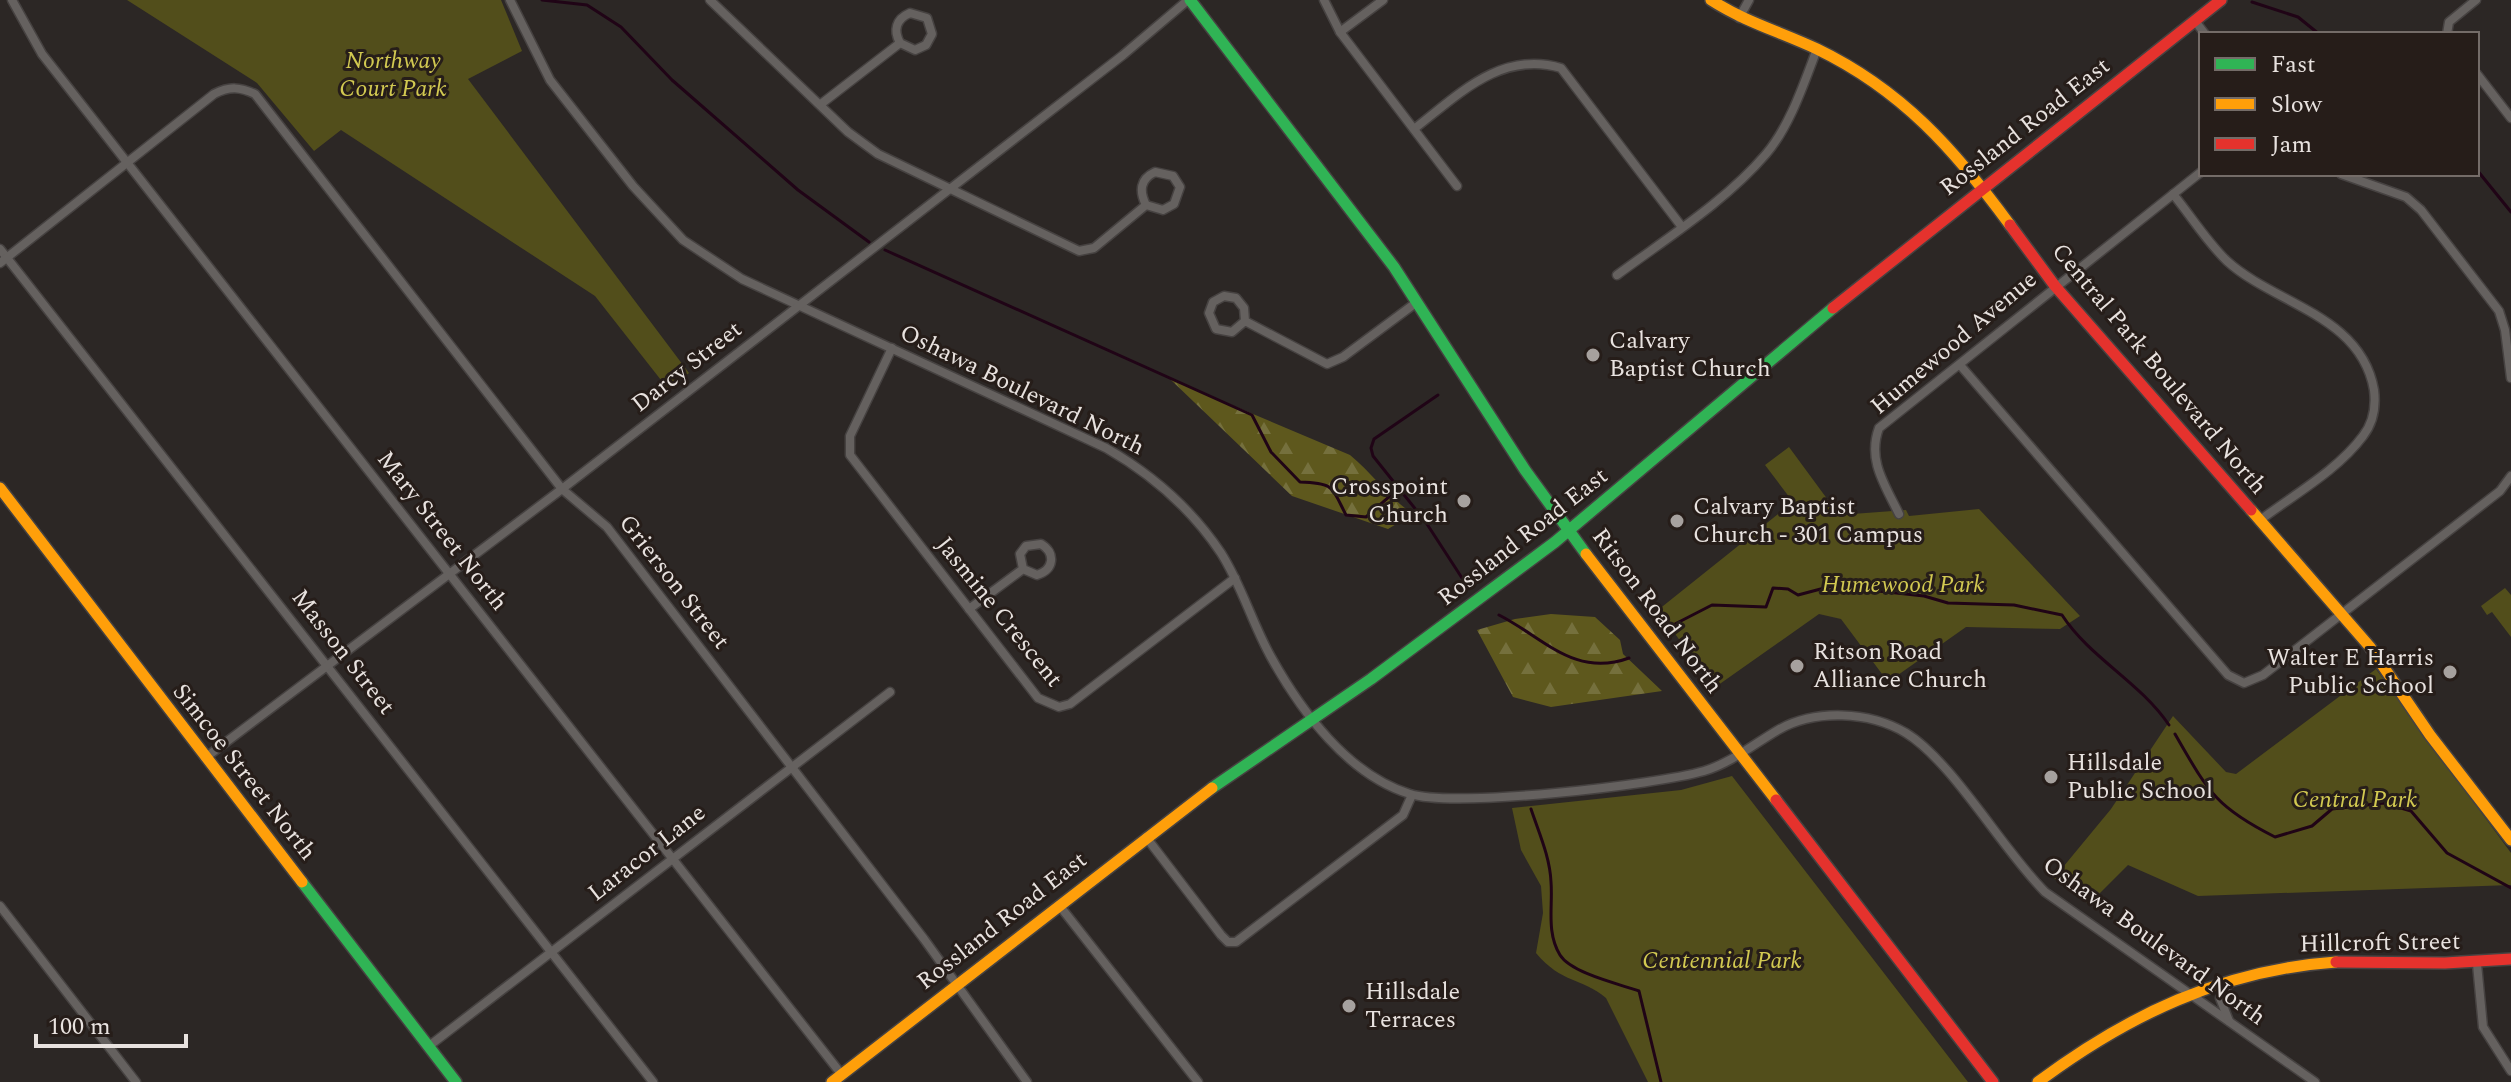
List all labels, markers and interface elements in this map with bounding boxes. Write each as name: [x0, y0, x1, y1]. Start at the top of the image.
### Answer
legend: [2199, 32, 2479, 176]
park label: Northway Court Park: [339, 43, 447, 107]
text: Fast: [2271, 47, 2316, 83]
street label: Rossland Road East: [1932, 49, 2118, 205]
text: Slow: [2271, 87, 2323, 123]
text: Jam: [2271, 127, 2312, 163]
street label: Central Park Boulevard North: [2043, 235, 2275, 503]
street label: Humewood Avenue: [1863, 262, 2045, 424]
street label: Darcy Street: [624, 312, 750, 422]
street label: Oshawa Boulevard North: [893, 315, 1151, 465]
place label: Calvary Baptist Church: [1609, 323, 1771, 387]
marker: Calvary Baptist Church: [1584, 346, 1602, 364]
street label: Mary Street North: [368, 443, 516, 619]
street label: Rossland Road East: [1430, 459, 1616, 615]
place label: Crosspoint Church: [1331, 469, 1448, 533]
place label: Calvary Baptist Church - 301 Campus: [1693, 489, 1923, 553]
marker: Crosspoint Church: [1455, 492, 1473, 510]
street label: Grierson Street: [610, 507, 738, 657]
marker: Calvary Baptist Church - 301 Campus: [1668, 512, 1686, 530]
street label: Ritson Road North: [1583, 521, 1731, 701]
street label: Jasmine Crescent: [927, 529, 1071, 695]
park label: Humewood Park: [1821, 567, 1985, 603]
street label: Masson Street: [282, 581, 404, 723]
place label: Ritson Road Alliance Church: [1813, 634, 1987, 698]
place label: Walter E Harris Public School: [2267, 640, 2434, 704]
marker: Ritson Road Alliance Church: [1788, 657, 1806, 675]
marker: Walter E Harris Public School: [2441, 663, 2459, 681]
street label: Simcoe Street North: [163, 676, 325, 868]
place label: Hillsdale Public School: [2067, 745, 2213, 809]
marker: Hillsdale Public School: [2042, 768, 2060, 786]
park label: Central Park: [2293, 782, 2417, 818]
street label: Laracor Lane: [580, 795, 714, 911]
street label: Rossland Road East: [909, 843, 1095, 999]
street label: Oshawa Boulevard North: [2035, 847, 2273, 1035]
street label: Hillcroft Street: [2299, 924, 2461, 962]
park label: Centennial Park: [1642, 943, 1802, 979]
place label: Hillsdale Terraces: [1365, 974, 1460, 1038]
marker: Hillsdale Terraces: [1340, 997, 1358, 1015]
scale bar: [36, 998, 186, 1048]
text: 100 m: [48, 1009, 111, 1045]

